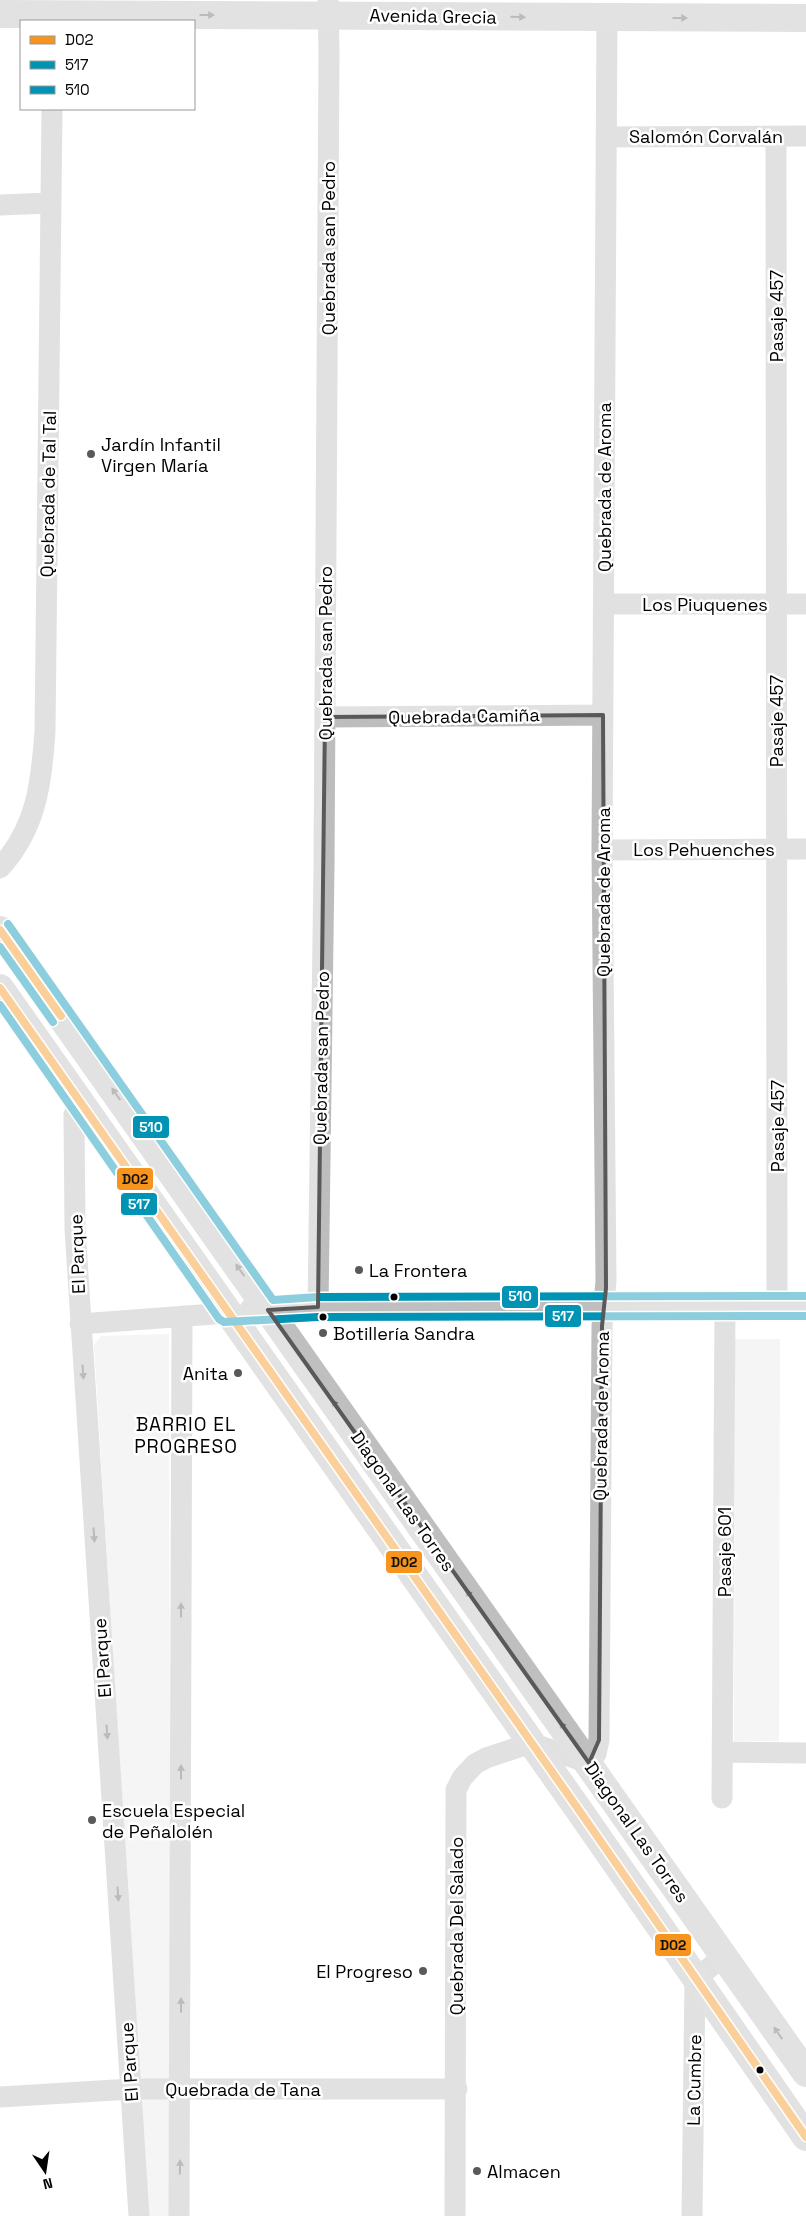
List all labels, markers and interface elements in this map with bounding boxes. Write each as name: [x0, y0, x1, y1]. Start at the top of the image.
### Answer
street label: Avenida Grecia: [369, 3, 497, 29]
one-way arrow: [199, 11, 215, 19]
one-way arrow: [510, 13, 526, 21]
one-way arrow: [672, 14, 688, 22]
legend: [20, 20, 195, 110]
text: D02: [65, 30, 94, 49]
text: 517: [65, 55, 89, 74]
text: 510: [65, 80, 90, 99]
street label: Salomón Corvalán: [629, 125, 783, 148]
street label: Quebrada san Pedro: [317, 161, 340, 335]
street label: Pasaje 457: [765, 270, 788, 362]
street label: Quebrada de Aroma: [593, 402, 616, 572]
street label: Quebrada de Tal Tal: [35, 411, 61, 577]
place label: Jardín Infantil Virgen María: [101, 433, 221, 477]
marker: Jardín Infantil Virgen María: [85, 448, 97, 460]
street label: Quebrada san Pedro: [314, 566, 337, 740]
street label: Los Piuquenes: [642, 593, 768, 616]
street label: Pasaje 457: [765, 675, 788, 767]
street label: Quebrada Camiña: [388, 703, 540, 729]
street label: Quebrada de Aroma: [592, 807, 615, 977]
street label: Los Pehuenches: [633, 838, 775, 861]
street label: Quebrada san Pedro: [308, 971, 334, 1145]
street label: Pasaje 457: [766, 1080, 789, 1172]
one-way arrow: [111, 1088, 121, 1101]
line badge: 510: [132, 1115, 170, 1139]
text: 510: [139, 1118, 163, 1136]
line badge: D02: [116, 1167, 154, 1191]
text: D02: [122, 1170, 148, 1188]
line badge: 517: [120, 1192, 158, 1216]
text: 517: [128, 1195, 150, 1213]
street label: El Parque: [64, 1214, 90, 1294]
place label: La Frontera: [369, 1259, 467, 1282]
one-way arrow: [235, 1263, 245, 1277]
marker: La Frontera: [353, 1264, 365, 1276]
line badge: 510: [501, 1285, 539, 1309]
text: 510: [508, 1287, 532, 1305]
unlabelled marker: [389, 1292, 399, 1302]
line badge: 517: [544, 1304, 582, 1328]
text: 517: [552, 1307, 574, 1325]
unlabelled marker: [318, 1312, 328, 1322]
place label: Botillería Sandra: [333, 1322, 475, 1345]
marker: Botillería Sandra: [317, 1327, 329, 1339]
street label: Quebrada de Aroma: [588, 1331, 614, 1501]
place label: Anita: [183, 1362, 228, 1385]
one-way arrow: [80, 1365, 88, 1381]
marker: Anita: [232, 1367, 244, 1379]
one-way arrow: [331, 1399, 341, 1412]
district label: BARRIO EL PROGRESO: [134, 1412, 238, 1459]
street label: Diagonal Las Torres: [346, 1426, 460, 1576]
street label: Pasaje 601: [713, 1507, 736, 1597]
one-way arrow: [91, 1527, 99, 1543]
line badge: D02: [385, 1550, 423, 1574]
text: D02: [391, 1553, 417, 1571]
one-way arrow: [465, 1589, 475, 1602]
one-way arrow: [177, 1602, 185, 1618]
street label: El Parque: [88, 1617, 116, 1699]
one-way arrow: [559, 1721, 569, 1735]
one-way arrow: [104, 1724, 112, 1740]
street label: Diagonal Las Torres: [580, 1757, 694, 1907]
one-way arrow: [177, 1764, 185, 1780]
place label: Escuela Especial de Peñalolén: [102, 1799, 245, 1843]
marker: Escuela Especial de Peñalolén: [86, 1814, 98, 1826]
street label: Quebrada Del Salado: [445, 1837, 468, 2015]
one-way arrow: [115, 1886, 123, 1902]
line badge: D02: [654, 1933, 692, 1957]
text: D02: [660, 1936, 686, 1954]
place label: El Progreso: [316, 1960, 413, 1983]
marker: El Progreso: [417, 1965, 429, 1977]
one-way arrow: [177, 1997, 185, 2013]
street label: El Parque: [115, 2021, 143, 2103]
one-way arrow: [773, 2026, 783, 2040]
street label: La Cumbre: [682, 2034, 706, 2126]
unlabelled marker: [755, 2065, 765, 2075]
street label: Quebrada de Tana: [165, 2078, 321, 2101]
north arrow: [20, 2146, 70, 2196]
one-way arrow: [176, 2159, 184, 2175]
place label: Almacen: [487, 2160, 561, 2183]
marker: Almacen: [471, 2165, 483, 2177]
text: N: [41, 2174, 55, 2193]

